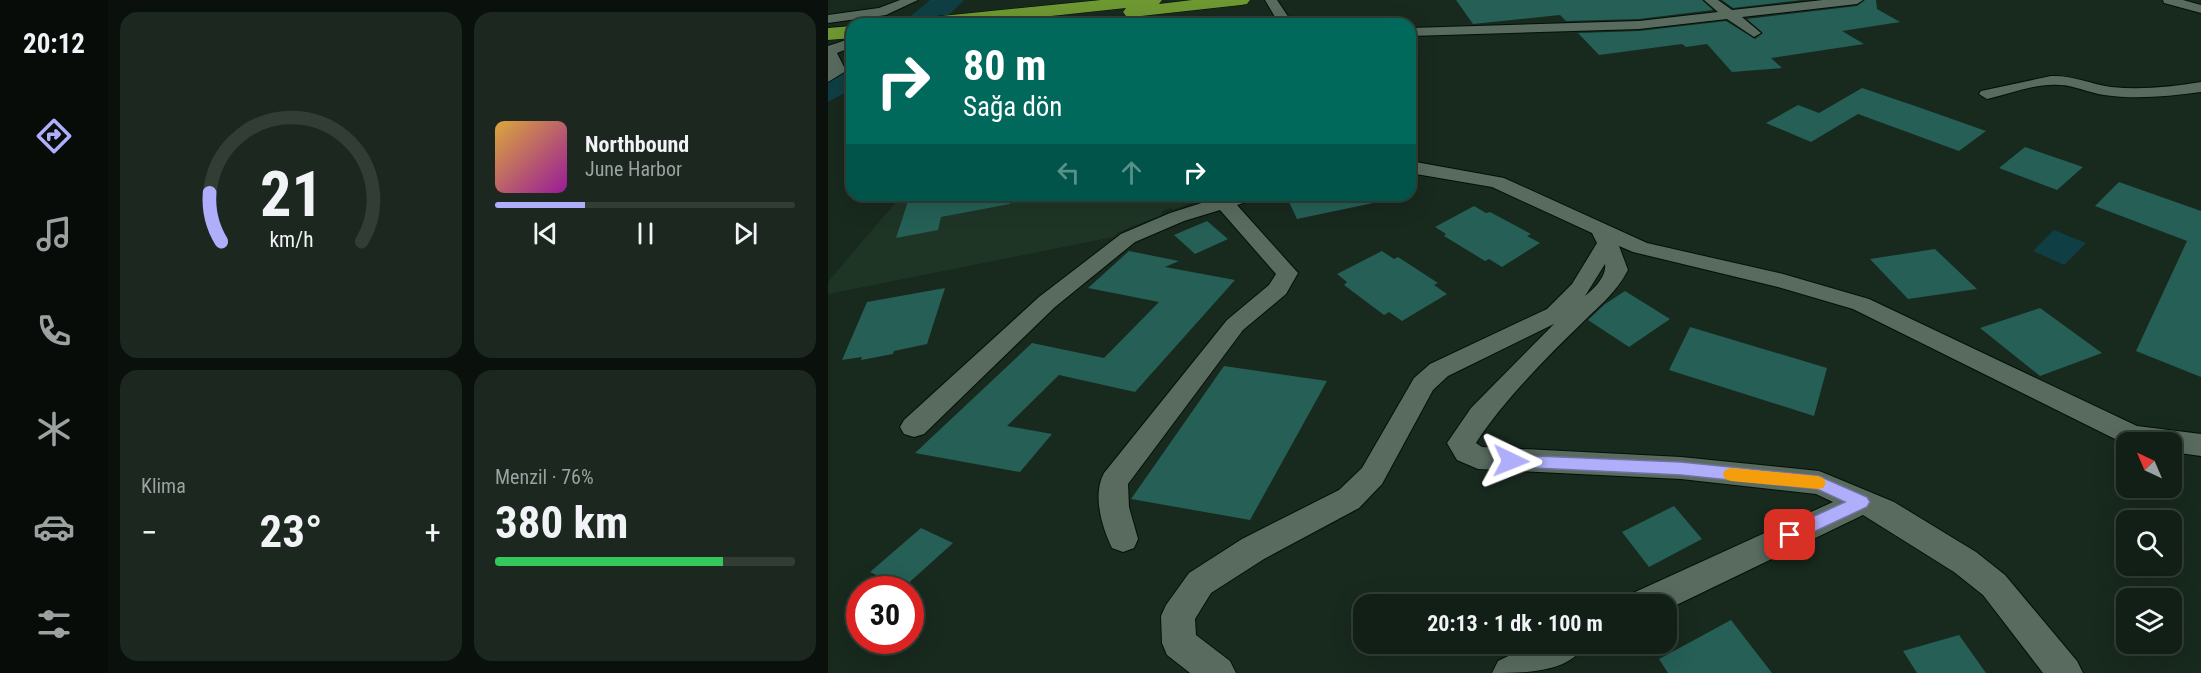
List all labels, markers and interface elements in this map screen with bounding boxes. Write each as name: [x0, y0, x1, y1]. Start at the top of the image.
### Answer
text: 20:12: [23, 28, 85, 60]
text: 80 m: [963, 41, 1046, 90]
icon: right: [864, 42, 942, 120]
text: Sağa dön: [963, 91, 1062, 123]
icon: directions: [33, 115, 75, 157]
text: Northbound: [585, 132, 689, 157]
icon: left: [1052, 156, 1085, 189]
icon: ahead: [1115, 156, 1148, 189]
icon: right: [1178, 156, 1211, 189]
text: June Harbor: [585, 157, 682, 181]
text: 21: [259, 158, 323, 231]
icon: music: [33, 213, 75, 255]
icon: previous: [529, 217, 562, 250]
icon: pause: [629, 217, 662, 250]
icon: next: [729, 217, 762, 250]
text: km/h: [269, 228, 313, 253]
icon: phone: [33, 310, 75, 352]
icon: climate: [33, 408, 75, 450]
position arrow: [1479, 429, 1543, 493]
north arrow: [2116, 432, 2182, 498]
map controls: [2116, 432, 2182, 654]
text: Menzil · 76%: [495, 465, 594, 489]
text: Klima: [141, 474, 186, 498]
text: 380 km: [495, 496, 628, 549]
text: 23°: [260, 505, 323, 558]
icon: car: [33, 506, 75, 548]
pin: [1764, 509, 1815, 560]
button: search: [2116, 510, 2182, 576]
text: −: [141, 513, 158, 552]
text: +: [425, 513, 441, 552]
icon: arrive: [1773, 518, 1806, 551]
speed limit sign: 30: [846, 576, 924, 654]
button: layers: [2116, 588, 2182, 654]
icon: filters: [33, 603, 75, 645]
text: 20:13 · 1 dk · 100 m: [1427, 611, 1603, 636]

